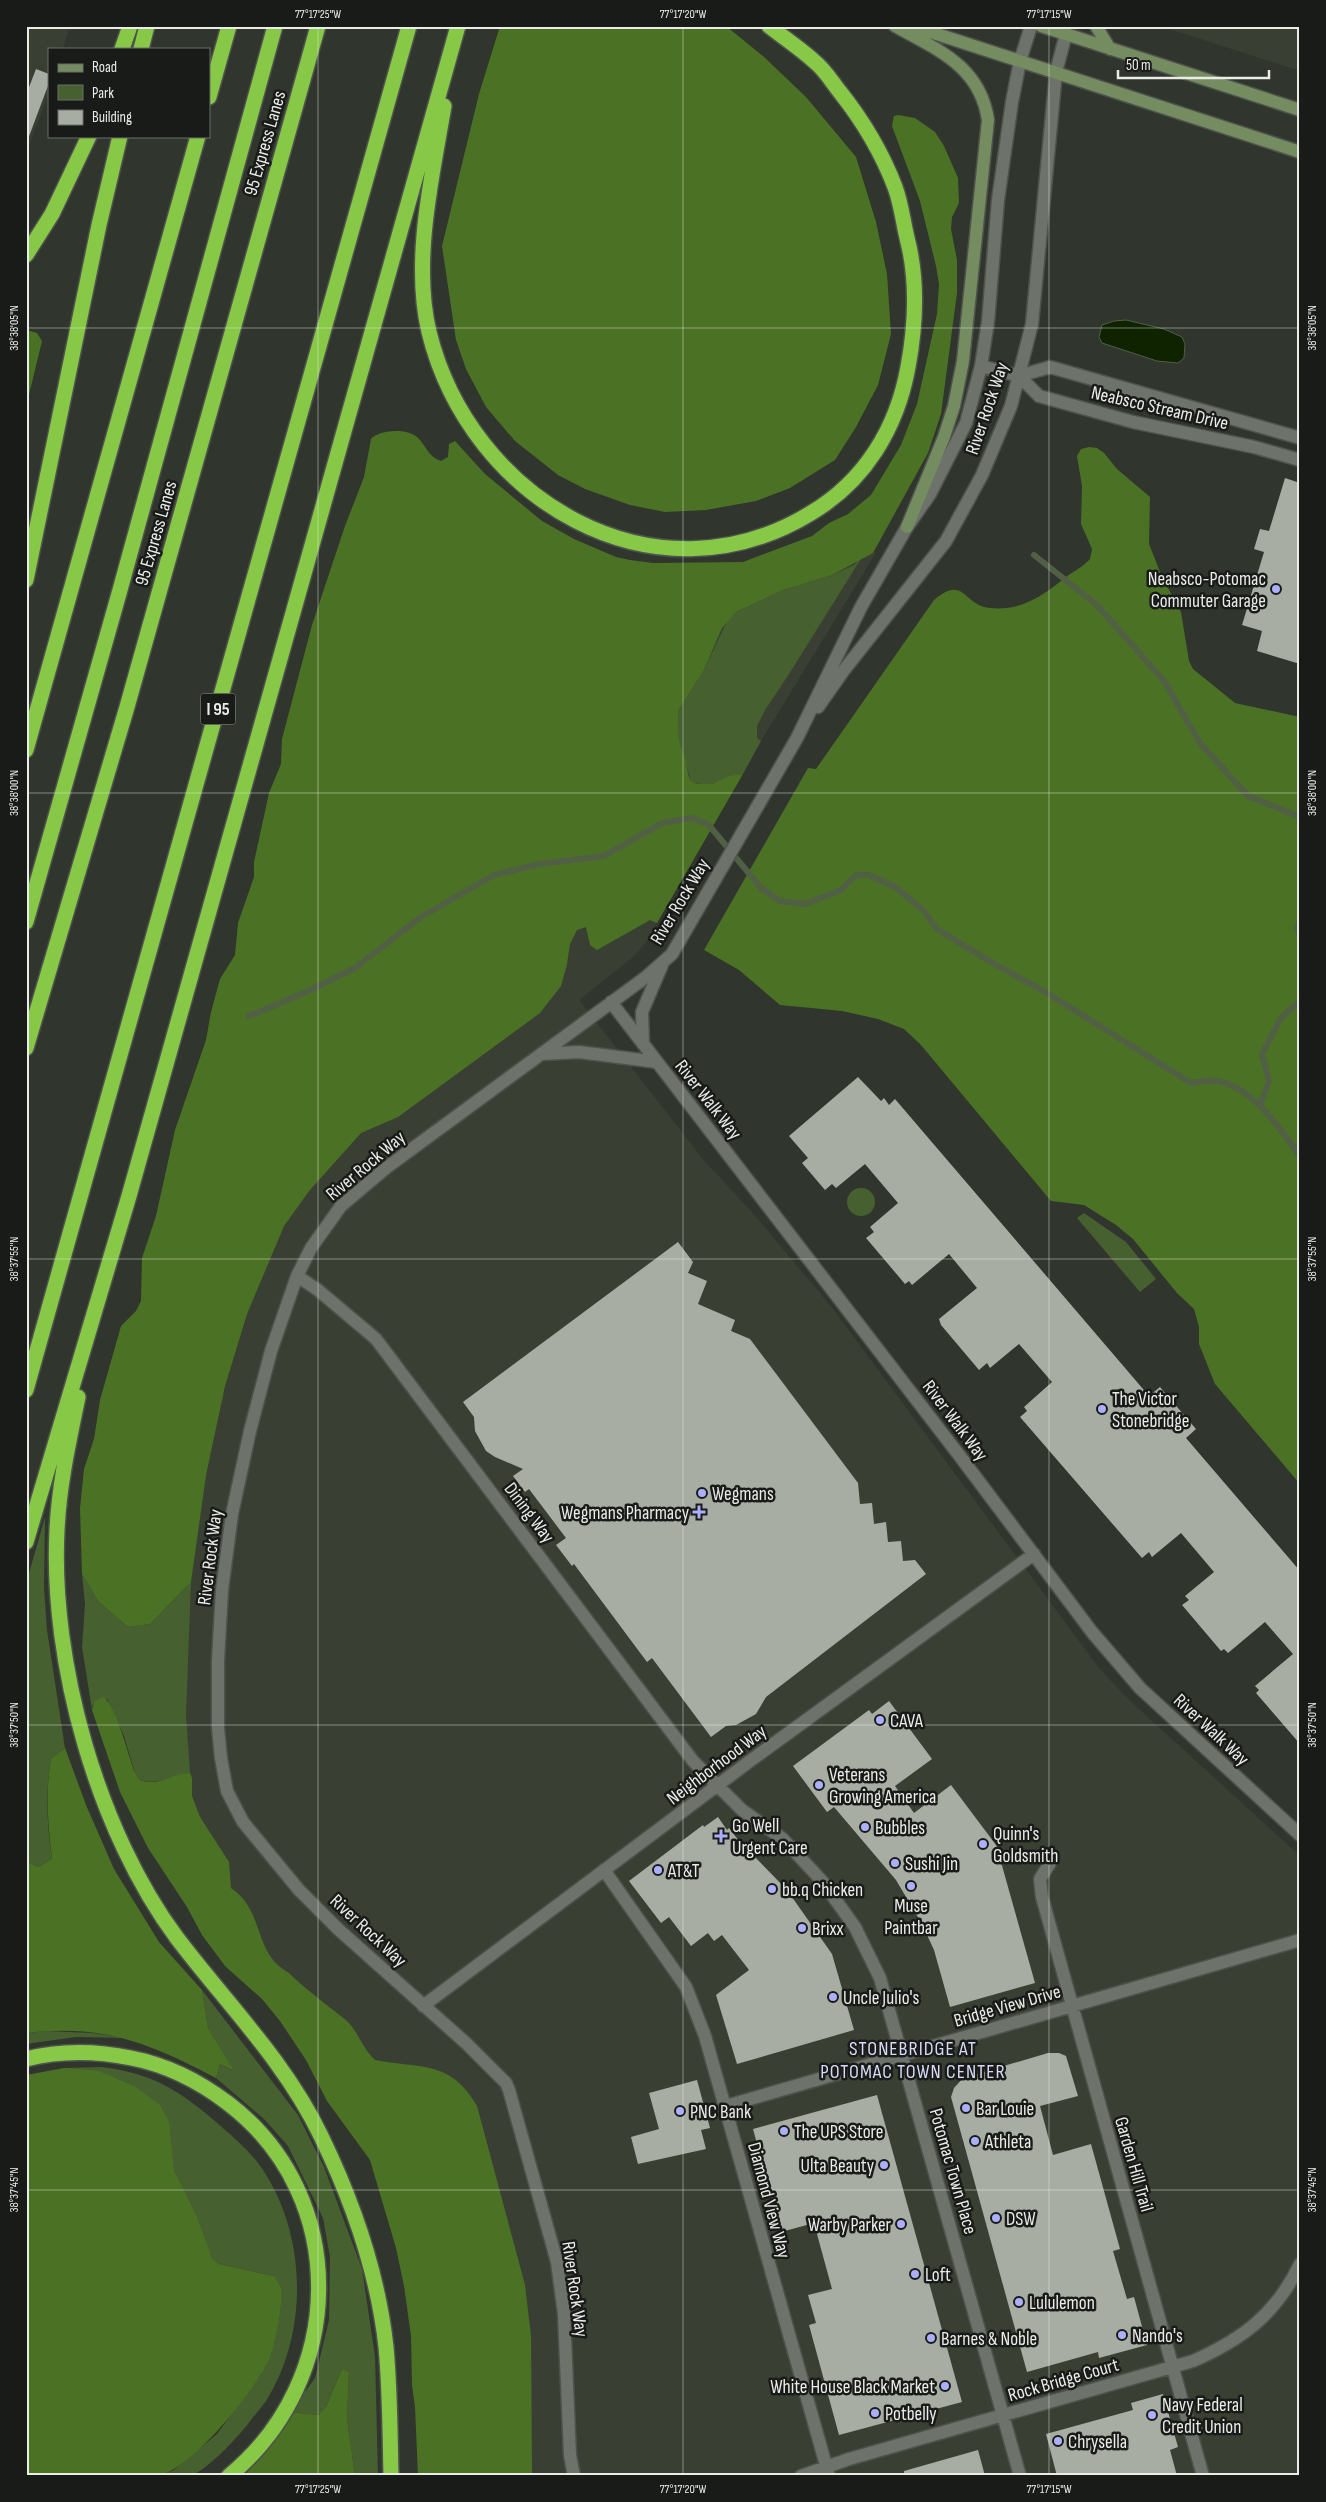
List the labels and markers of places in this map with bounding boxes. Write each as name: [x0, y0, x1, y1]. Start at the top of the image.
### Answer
place label: Neabsco-Potomac Commuter Garage: [1148, 568, 1266, 613]
marker: Neabsco-Potomac Commuter Garage: [1270, 583, 1282, 595]
place label: The Victor Stonebridge: [1112, 1388, 1189, 1433]
marker: The Victor Stonebridge: [1096, 1403, 1108, 1415]
place label: Wegmans: [712, 1483, 774, 1506]
marker: Wegmans: [696, 1487, 708, 1499]
place label: Wegmans Pharmacy: [561, 1502, 690, 1525]
marker: Wegmans Pharmacy: [693, 1506, 705, 1518]
place label: CAVA: [890, 1710, 924, 1733]
marker: CAVA: [874, 1714, 886, 1726]
place label: Veterans Growing America: [829, 1764, 936, 1809]
marker: Veterans Growing America: [813, 1779, 825, 1791]
place label: Go Well Urgent Care: [732, 1815, 808, 1860]
place label: Bubbles: [875, 1817, 925, 1840]
marker: Bubbles: [859, 1821, 871, 1833]
place label: Quinn's Goldsmith: [993, 1823, 1058, 1868]
marker: Go Well Urgent Care: [714, 1829, 728, 1843]
marker: Quinn's Goldsmith: [977, 1838, 989, 1850]
place label: Sushi Jin: [905, 1853, 958, 1876]
marker: Sushi Jin: [889, 1857, 901, 1869]
place label: AT&T: [667, 1860, 700, 1883]
marker: AT&T: [652, 1864, 664, 1876]
place label: bb.q Chicken: [782, 1879, 863, 1902]
marker: Muse Paintbar: [905, 1880, 917, 1892]
marker: bb.q Chicken: [766, 1883, 778, 1895]
place label: Muse Paintbar: [884, 1895, 938, 1940]
place label: Brixx: [812, 1918, 844, 1941]
marker: Brixx: [796, 1922, 808, 1934]
place label: Uncle Julio's: [843, 1987, 920, 2010]
marker: Uncle Julio's: [827, 1991, 839, 2003]
place label: Bar Louie: [976, 2098, 1034, 2121]
place label: PNC Bank: [690, 2101, 752, 2124]
marker: Bar Louie: [960, 2102, 972, 2114]
marker: PNC Bank: [674, 2105, 686, 2117]
place label: The UPS Store: [794, 2121, 883, 2144]
marker: The UPS Store: [778, 2125, 790, 2137]
place label: Athleta: [984, 2131, 1031, 2154]
marker: Athleta: [969, 2135, 981, 2147]
place label: Ulta Beauty: [801, 2155, 875, 2178]
marker: Ulta Beauty: [878, 2159, 890, 2171]
place label: DSW: [1006, 2208, 1036, 2231]
marker: DSW: [990, 2212, 1002, 2224]
place label: Warby Parker: [808, 2214, 892, 2237]
marker: Warby Parker: [895, 2218, 907, 2230]
place label: Loft: [925, 2264, 951, 2287]
marker: Loft: [909, 2268, 921, 2280]
place label: Lululemon: [1029, 2292, 1095, 2315]
marker: Lululemon: [1013, 2296, 1025, 2308]
place label: Nando's: [1132, 2325, 1183, 2348]
place label: Barnes & Noble: [941, 2328, 1037, 2351]
marker: Nando's: [1116, 2329, 1128, 2341]
marker: Barnes & Noble: [925, 2332, 937, 2344]
place label: White House Black Market: [770, 2376, 935, 2399]
marker: White House Black Market: [939, 2380, 951, 2392]
place label: Navy Federal Credit Union: [1162, 2394, 1243, 2439]
place label: Potbelly: [885, 2403, 937, 2426]
marker: Potbelly: [869, 2407, 881, 2419]
marker: Navy Federal Credit Union: [1146, 2409, 1158, 2421]
place label: Chrysella: [1068, 2431, 1127, 2454]
marker: Chrysella: [1052, 2435, 1064, 2447]

